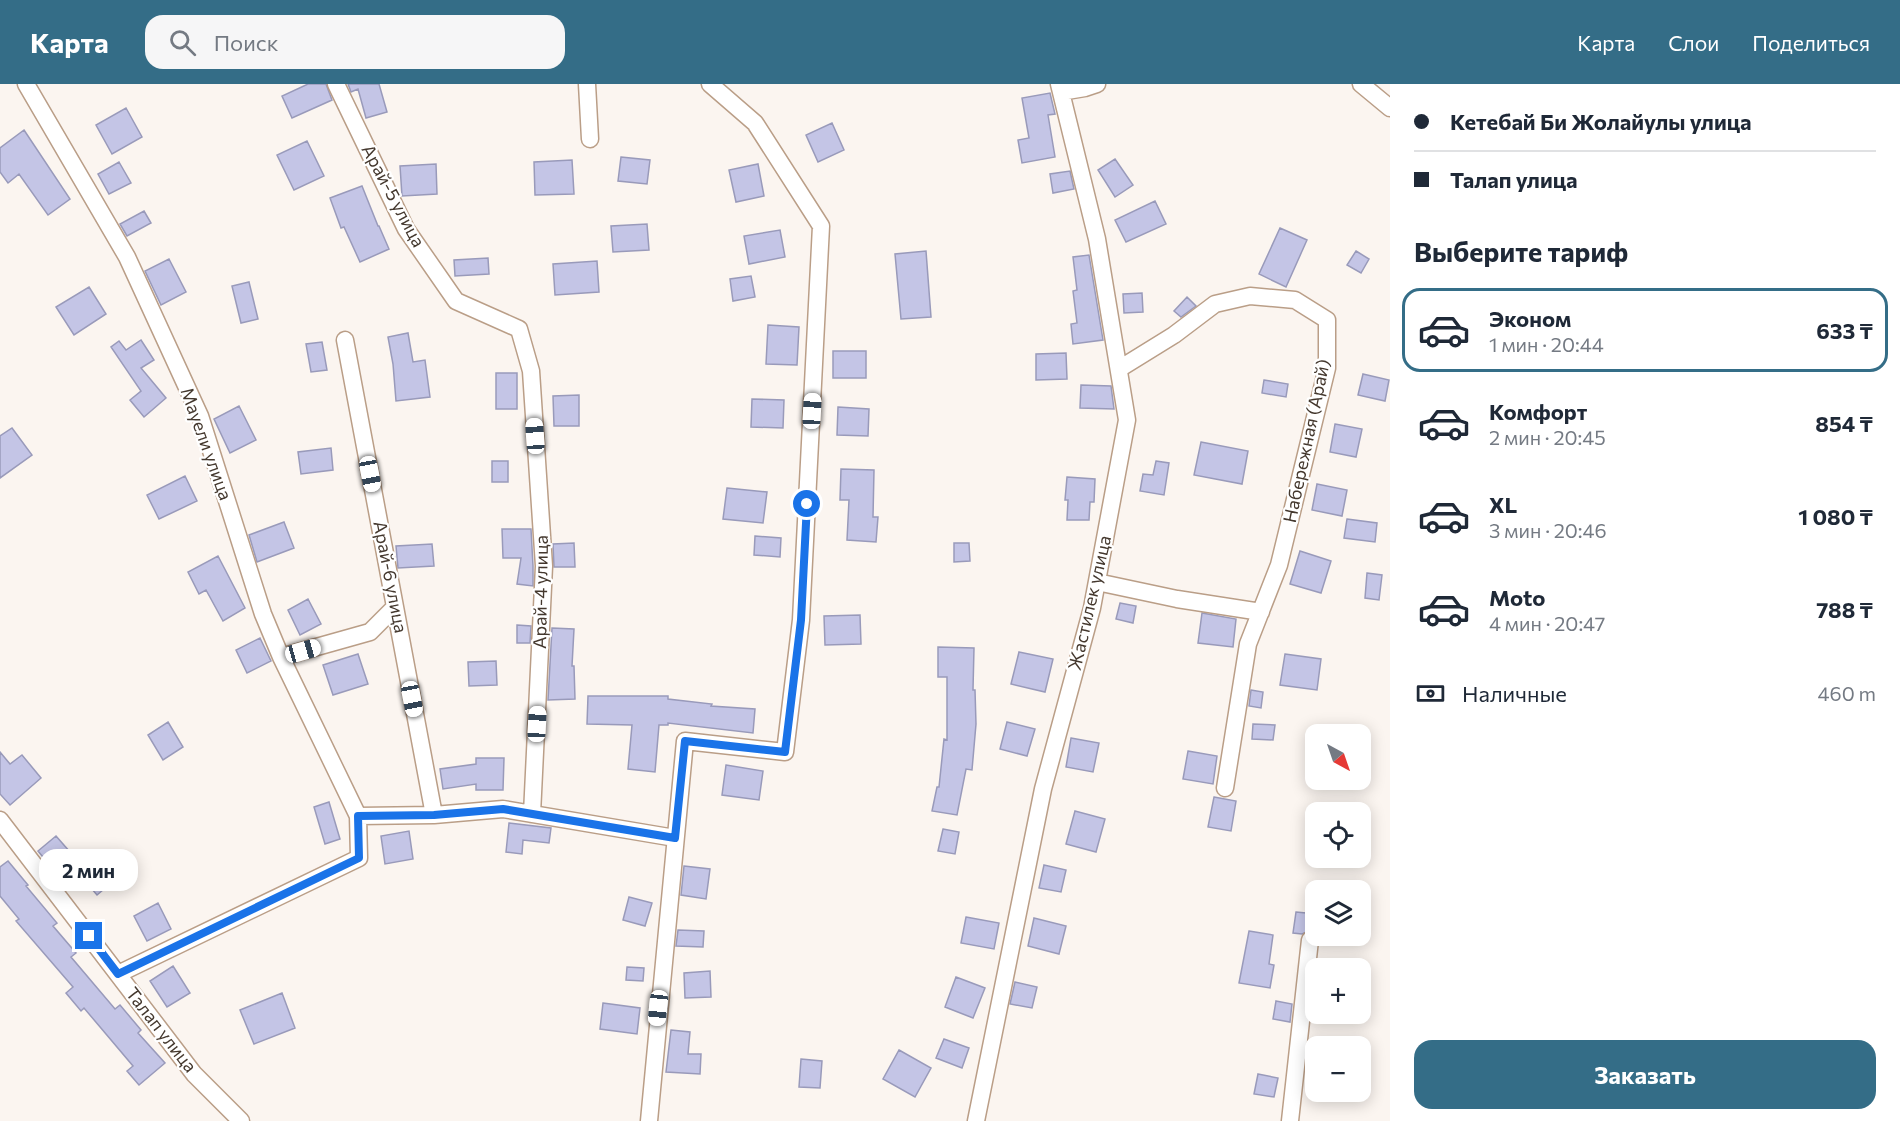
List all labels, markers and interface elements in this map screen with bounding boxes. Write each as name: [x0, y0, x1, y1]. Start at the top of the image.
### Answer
search box: [145, 15, 565, 69]
text: Карта: [30, 25, 109, 59]
icon: search: [166, 26, 199, 59]
text: Поиск: [214, 29, 278, 56]
text: Карта: [1577, 30, 1635, 55]
text: Слои: [1668, 30, 1719, 55]
text: Поделиться: [1752, 30, 1870, 55]
text: Кетебай Би Жолайулы улица: [1450, 108, 1752, 135]
street label: Арай-5 улица: [358, 140, 430, 251]
text: Талап улица: [1450, 166, 1578, 193]
text: Выберите тариф: [1414, 235, 1628, 268]
icon: car: [1417, 303, 1471, 357]
text: Эконом: [1489, 305, 1571, 332]
text: 633 ₸: [1816, 317, 1873, 344]
text: 1 мин · 20:44: [1489, 332, 1604, 356]
street label: Набережная (Арай): [1278, 357, 1334, 525]
street label: Мауели улица: [176, 384, 237, 503]
car: [802, 393, 822, 429]
icon: car: [1417, 396, 1471, 450]
text: Комфорт: [1489, 398, 1587, 425]
text: 854 ₸: [1815, 410, 1873, 437]
car: [525, 417, 545, 455]
text: 2 мин · 20:45: [1489, 425, 1606, 449]
car: [358, 455, 382, 493]
icon: car: [1417, 489, 1471, 543]
route start: [793, 490, 820, 517]
text: XL: [1489, 491, 1517, 518]
text: 1 080 ₸: [1798, 503, 1873, 530]
text: 3 мин · 20:46: [1489, 518, 1607, 542]
street label: Арай-6 улица: [369, 519, 413, 635]
street label: Жастилек улица: [1063, 533, 1115, 672]
street label: Арай-4 улица: [528, 535, 552, 649]
icon: car: [1417, 582, 1471, 636]
text: Moto: [1489, 584, 1545, 611]
text: 788 ₸: [1816, 596, 1873, 623]
text: 4 мин · 20:47: [1489, 611, 1605, 635]
car: [283, 637, 323, 665]
icon: cash: [1414, 677, 1447, 710]
car: [400, 680, 424, 718]
text: Наличные: [1462, 680, 1567, 707]
text: 460 m: [1818, 681, 1876, 705]
car: [527, 706, 547, 742]
north arrow: [1305, 724, 1371, 790]
map controls: [1305, 724, 1371, 1102]
button: locate: [1305, 802, 1371, 868]
callout: 2 мин: [40, 849, 138, 891]
text: 2 мин: [62, 858, 115, 882]
button: layers: [1305, 880, 1371, 946]
route end: [75, 922, 102, 949]
button: +: [1305, 958, 1371, 1024]
street label: Талап улица: [122, 982, 202, 1076]
car: [647, 989, 669, 1027]
button: −: [1305, 1036, 1371, 1102]
button: Заказать: [1414, 1040, 1876, 1109]

